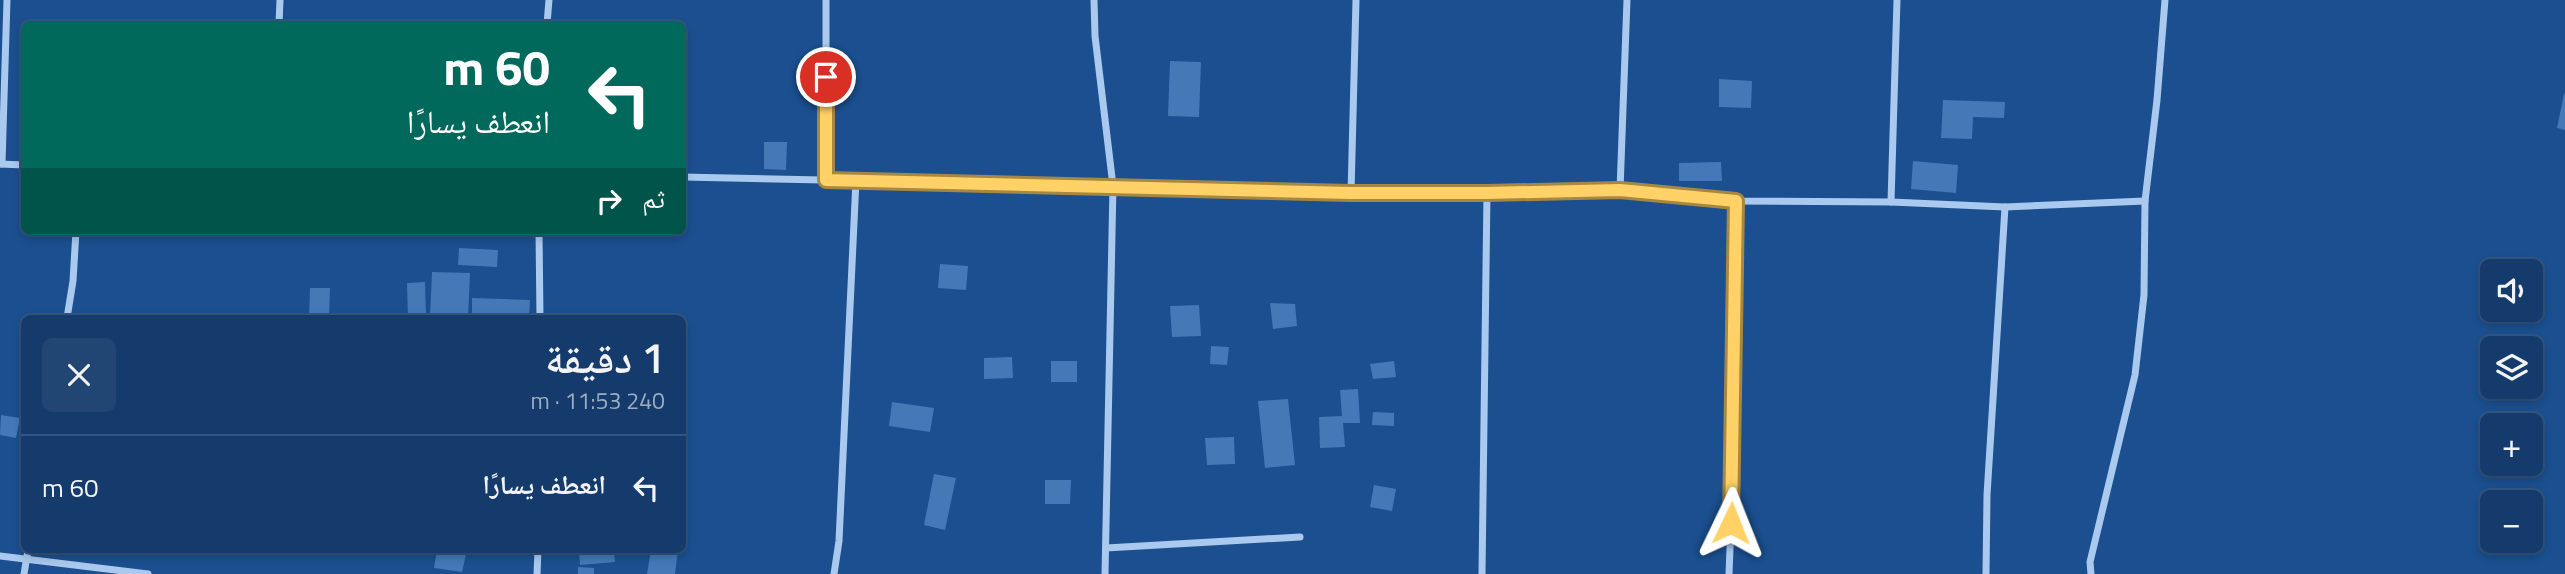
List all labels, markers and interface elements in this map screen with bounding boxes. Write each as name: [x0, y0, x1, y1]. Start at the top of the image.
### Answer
text: 60 m: [443, 29, 550, 104]
pin: [796, 47, 856, 107]
icon: left: [574, 49, 665, 140]
icon: arrive: [807, 58, 845, 96]
text: انعطف يسارًا: [407, 97, 550, 145]
text: ثم: [642, 179, 665, 218]
icon: right: [590, 182, 628, 220]
map controls: [2480, 259, 2543, 553]
button: sound: [2480, 259, 2543, 322]
text: 1 دقيقة: [545, 325, 665, 389]
button: layers: [2480, 336, 2543, 399]
button: close: [42, 338, 116, 412]
text: 240 m · 11:53: [530, 383, 665, 418]
button: +: [2480, 413, 2543, 476]
text: انعطف يسارًا: [482, 465, 606, 504]
text: 60 m: [42, 468, 99, 507]
icon: left: [627, 469, 665, 507]
position arrow: [1694, 486, 1768, 560]
button: −: [2480, 490, 2543, 553]

